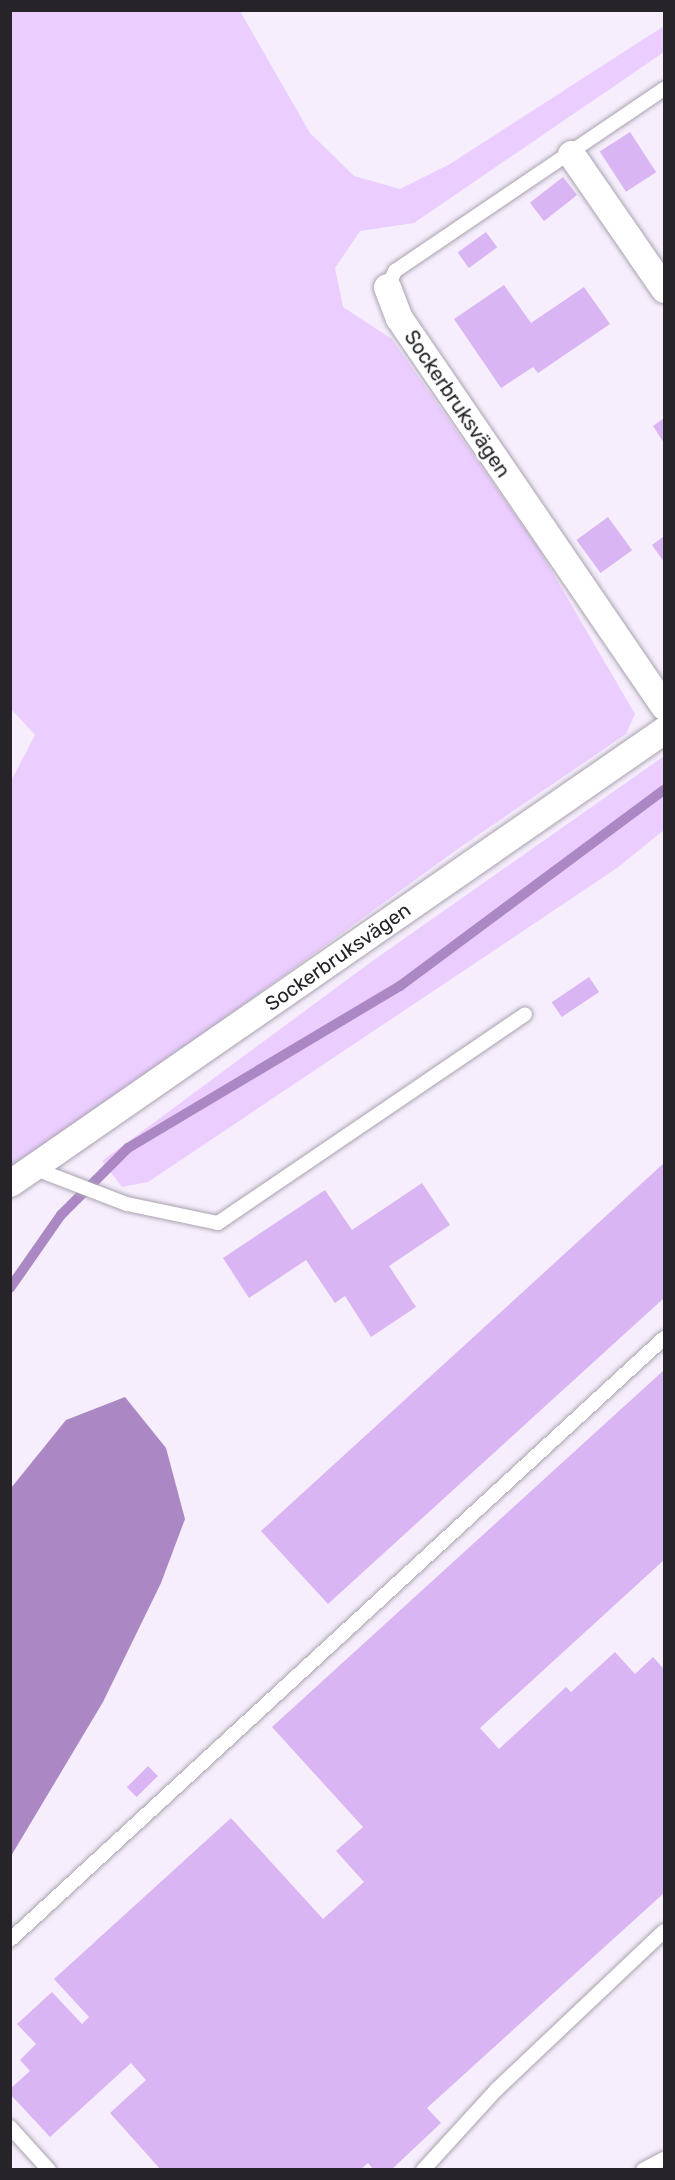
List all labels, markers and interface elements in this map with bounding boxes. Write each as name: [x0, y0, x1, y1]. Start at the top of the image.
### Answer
street label: Sockerbruksvägen: [399, 326, 515, 482]
street label: Sockerbruksvägen: [261, 898, 415, 1016]

